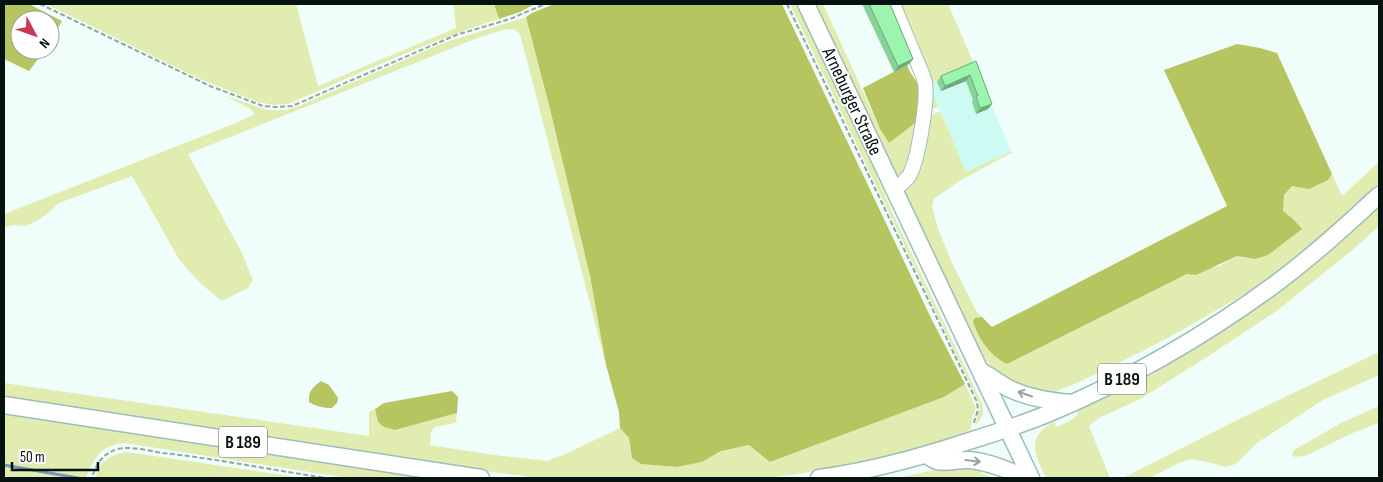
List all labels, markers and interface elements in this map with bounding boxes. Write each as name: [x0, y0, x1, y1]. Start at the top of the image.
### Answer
north arrow: [10, 10, 60, 60]
text: N: [36, 35, 53, 52]
street label: Arneburger Straße: [816, 43, 887, 159]
road number: B 189: [1098, 364, 1146, 394]
one-way arrow: [1018, 389, 1033, 398]
road number: B 189: [219, 427, 267, 458]
scale bar: [12, 440, 99, 472]
text: 50 m: [20, 448, 45, 467]
one-way arrow: [965, 456, 981, 466]

